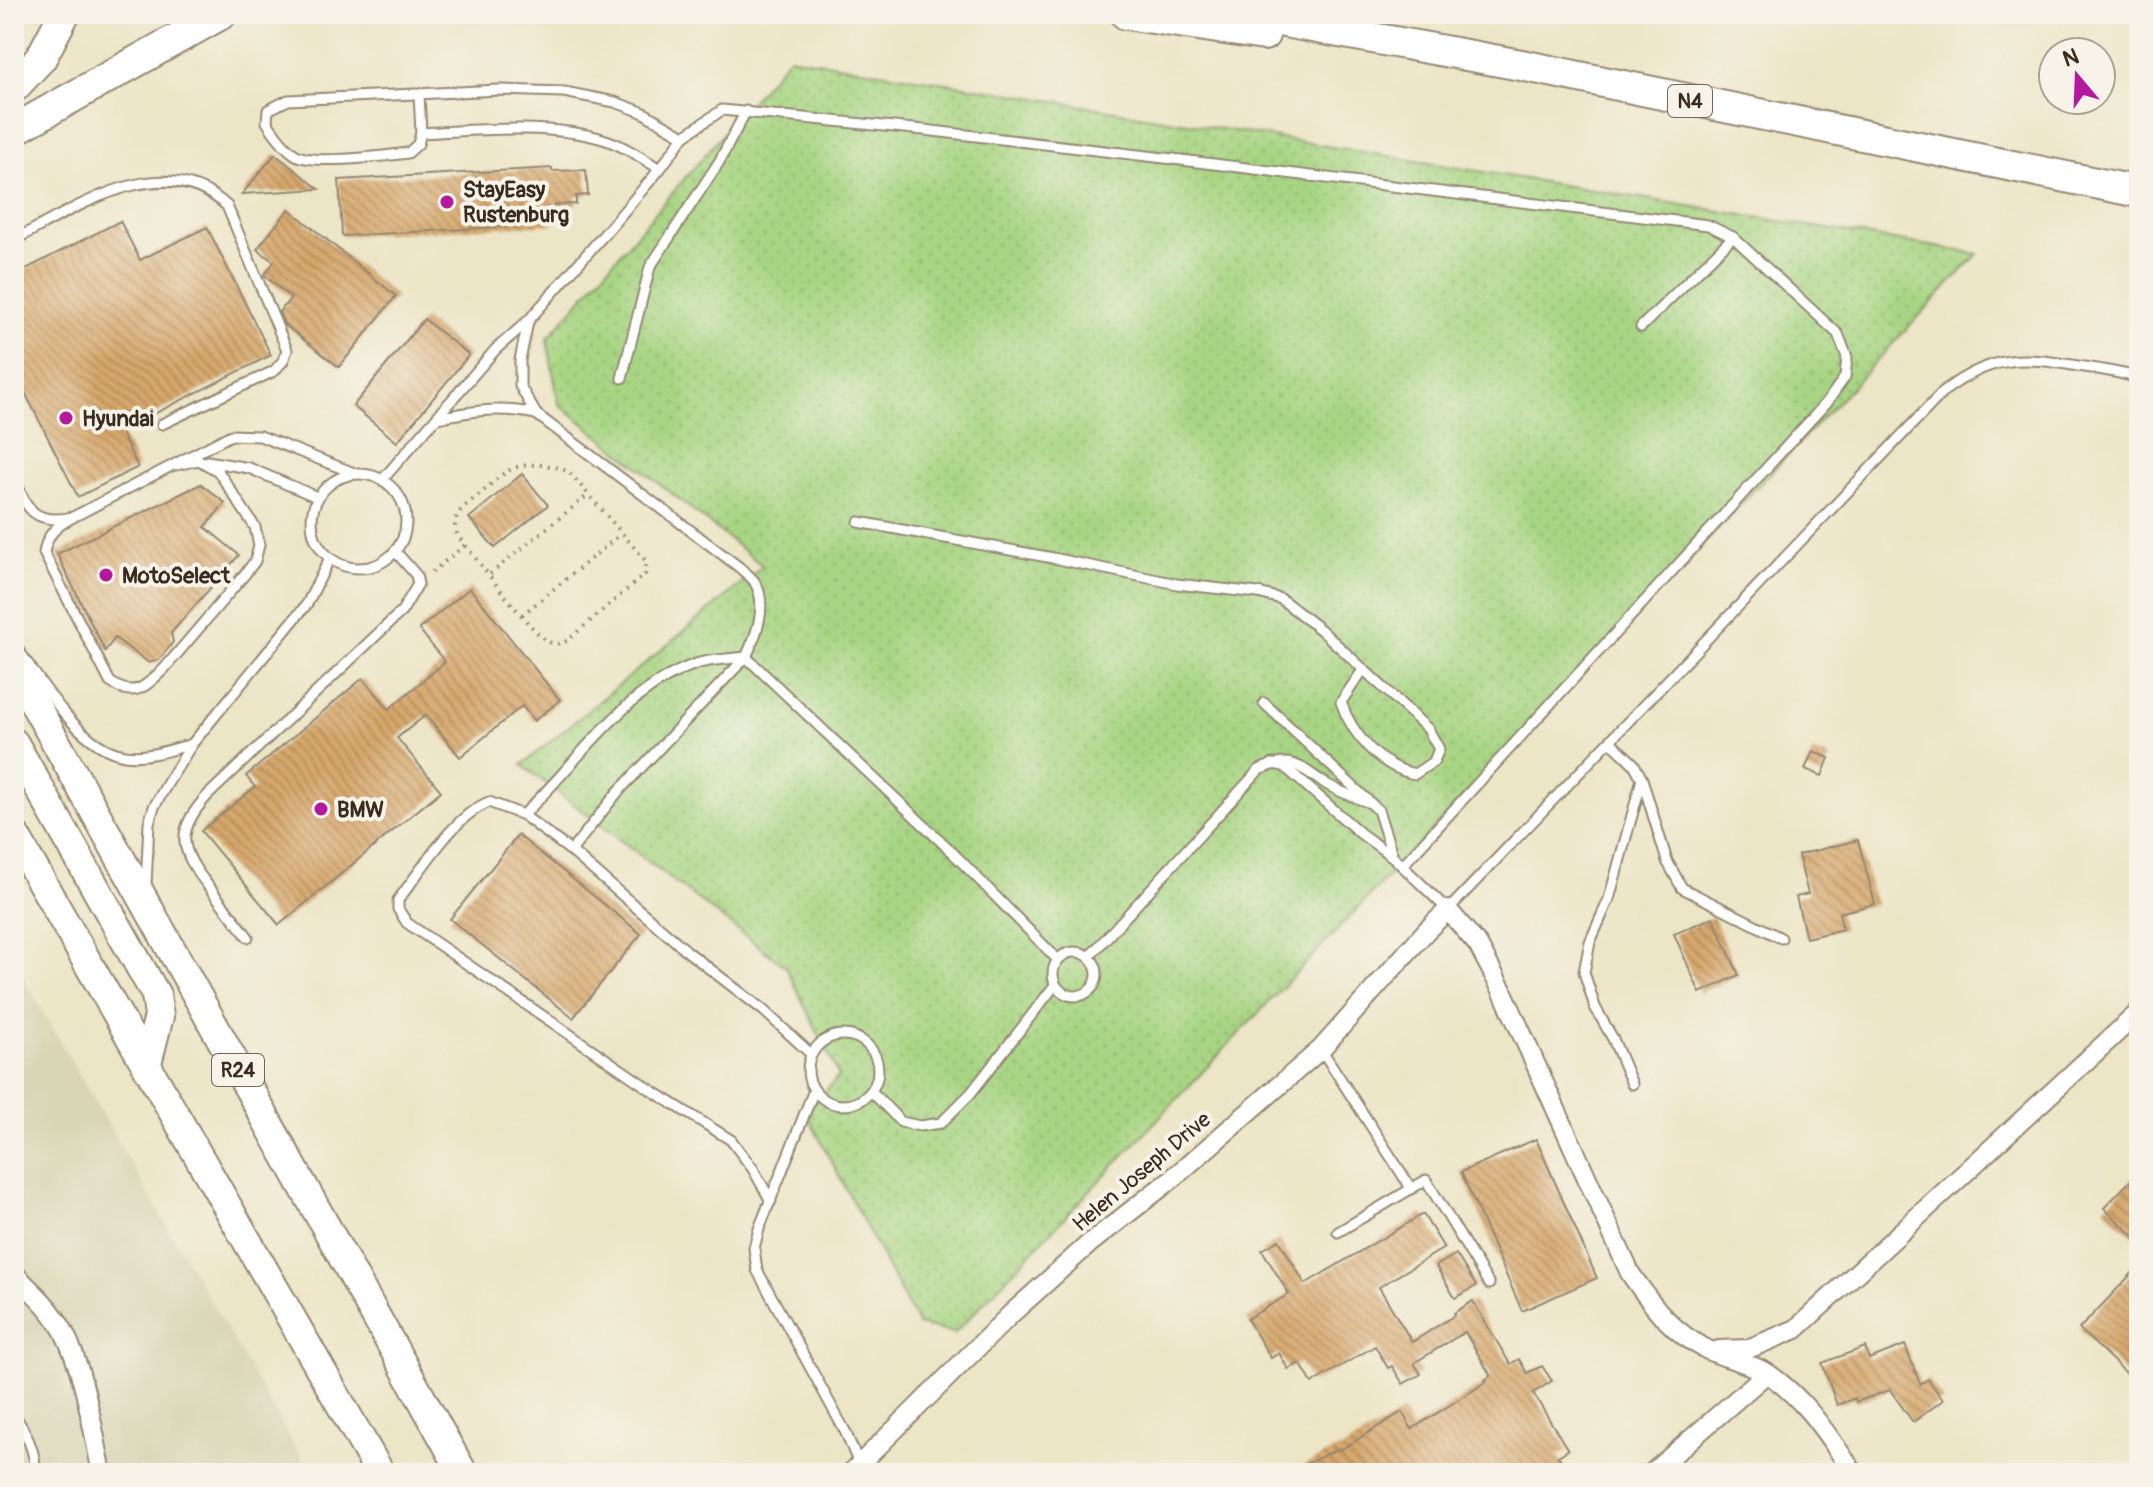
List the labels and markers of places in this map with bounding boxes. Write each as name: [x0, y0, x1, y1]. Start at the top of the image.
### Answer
place label: StayEasy Rustenburg: [463, 176, 569, 229]
marker: StayEasy Rustenburg: [438, 193, 456, 211]
place label: Hyundai: [82, 405, 154, 433]
marker: Hyundai: [57, 409, 75, 427]
place label: MotoSelect: [122, 562, 231, 590]
marker: MotoSelect: [97, 566, 115, 584]
place label: BMW: [337, 796, 384, 824]
marker: BMW: [312, 800, 330, 818]

